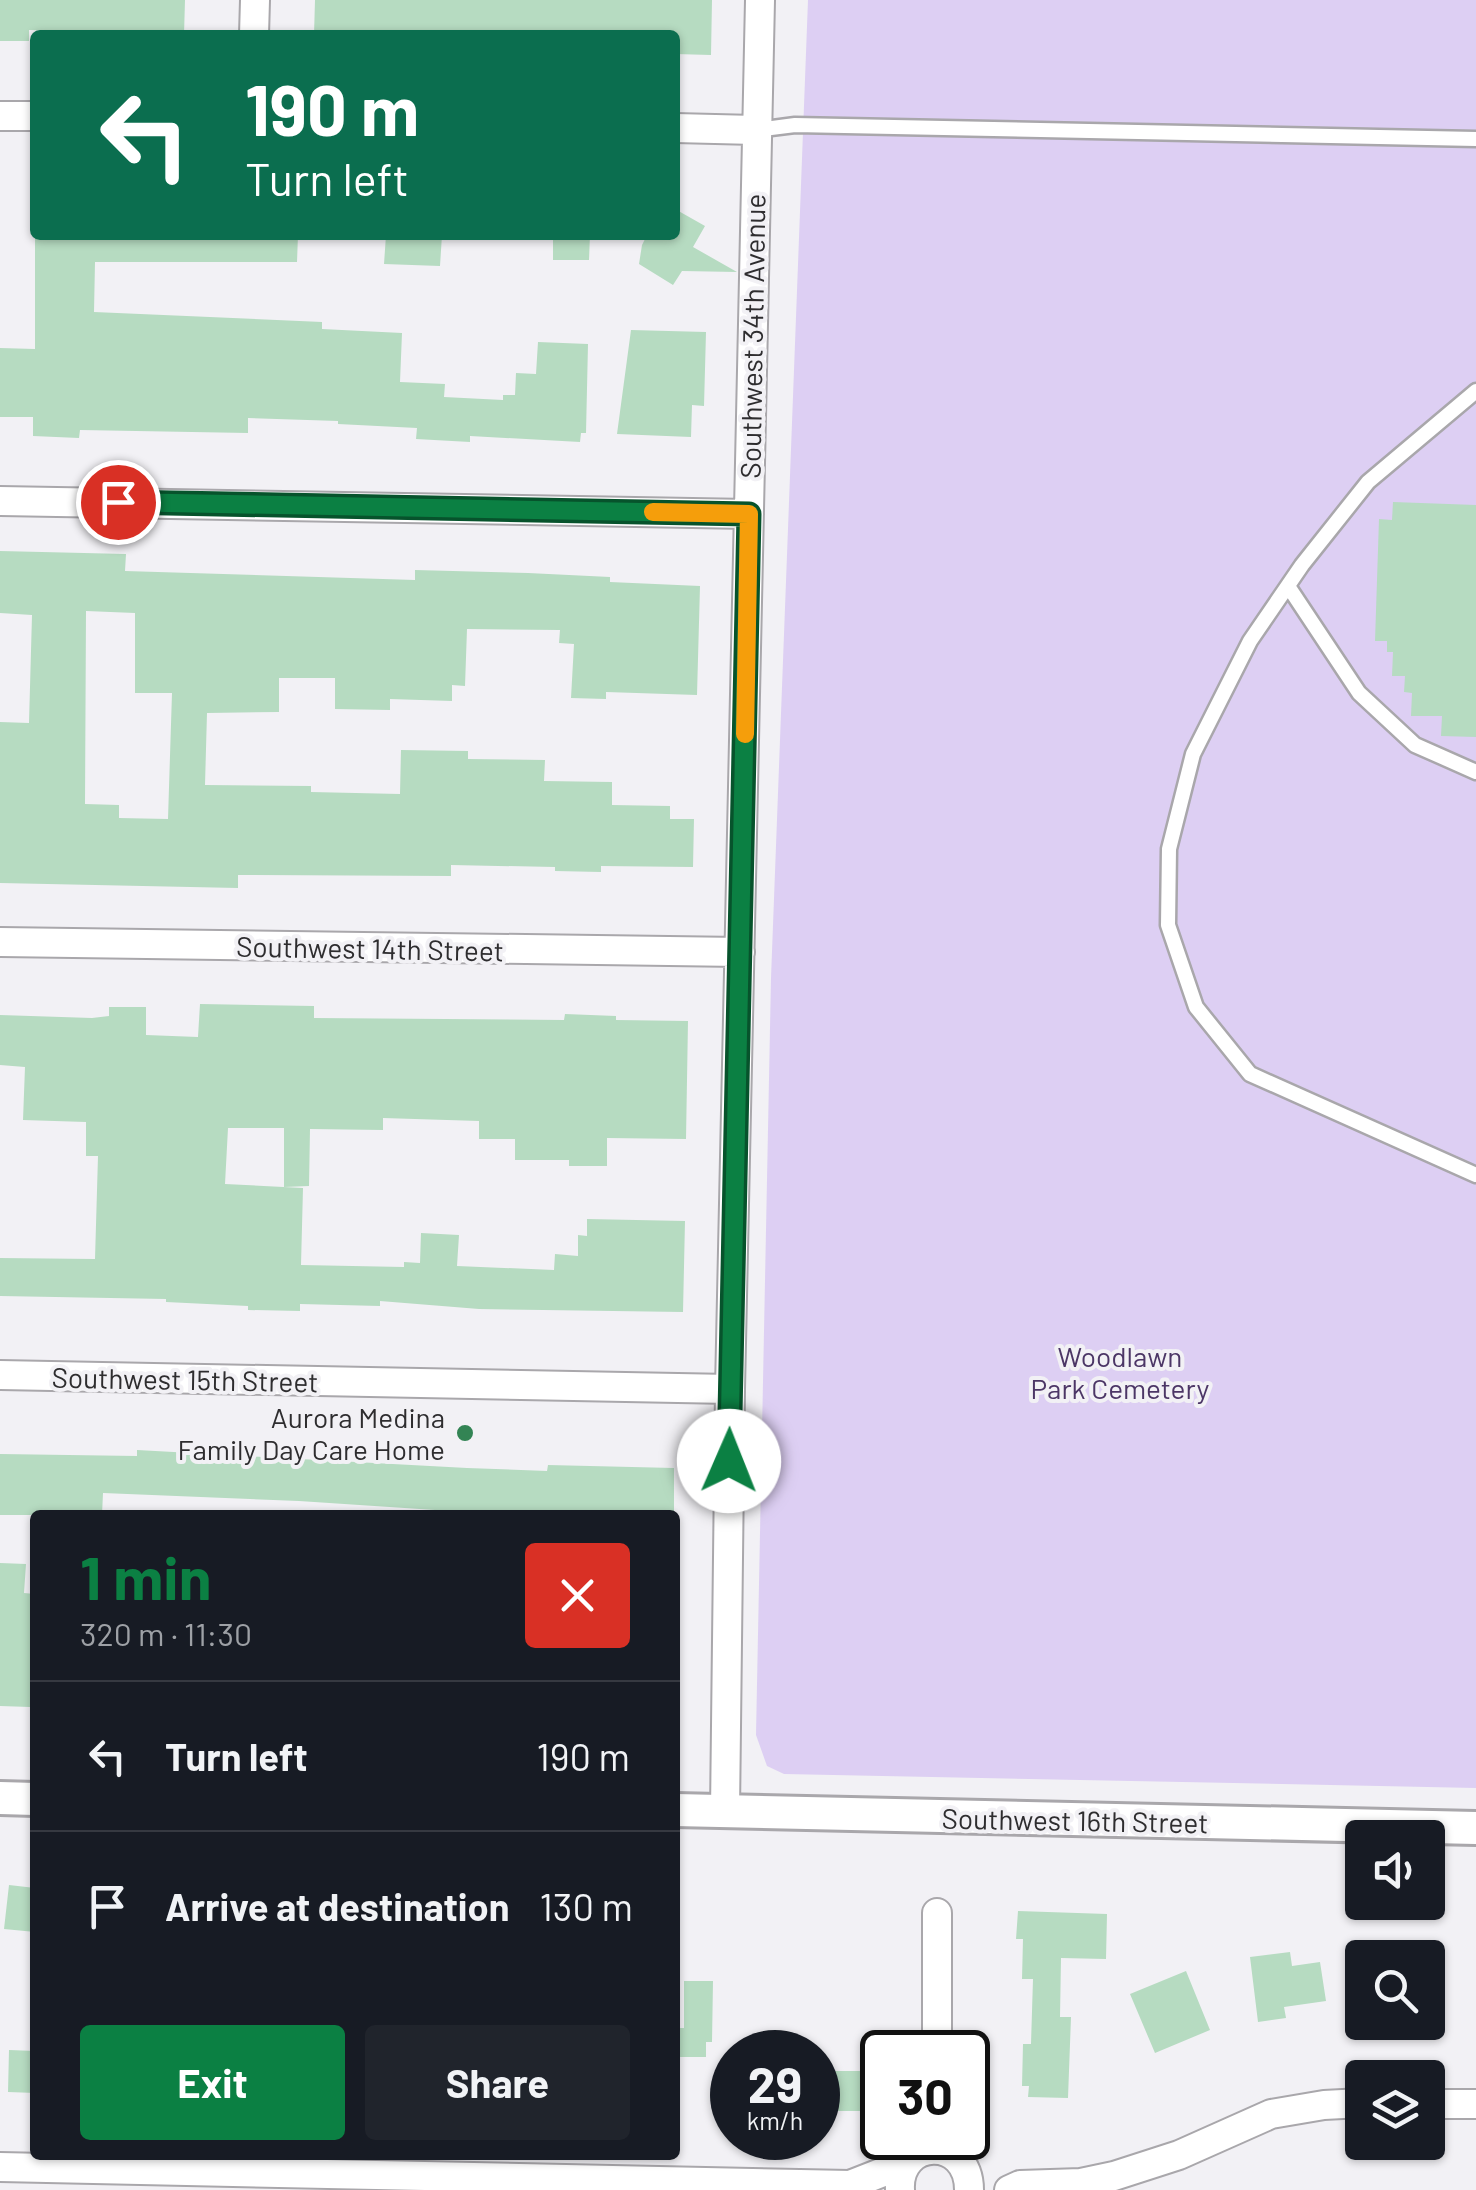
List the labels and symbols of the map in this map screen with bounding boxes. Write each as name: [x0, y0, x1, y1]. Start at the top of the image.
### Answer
street label: Southwest 34th Avenue: [733, 193, 771, 479]
pin: [76, 460, 161, 545]
street label: Southwest 14th Street: [236, 929, 504, 967]
park label: Woodlawn Park Cemetery: [1031, 1339, 1209, 1405]
street label: Southwest 15th Street: [51, 1360, 319, 1398]
place label: Aurora Medina Family Day Care Home: [178, 1400, 445, 1466]
position arrow: [677, 1409, 781, 1513]
marker: Aurora Medina Family Day Care Home: [454, 1422, 476, 1444]
street label: Southwest 16th Street: [941, 1801, 1209, 1839]
speed limit sign: 30: [860, 2030, 990, 2160]

